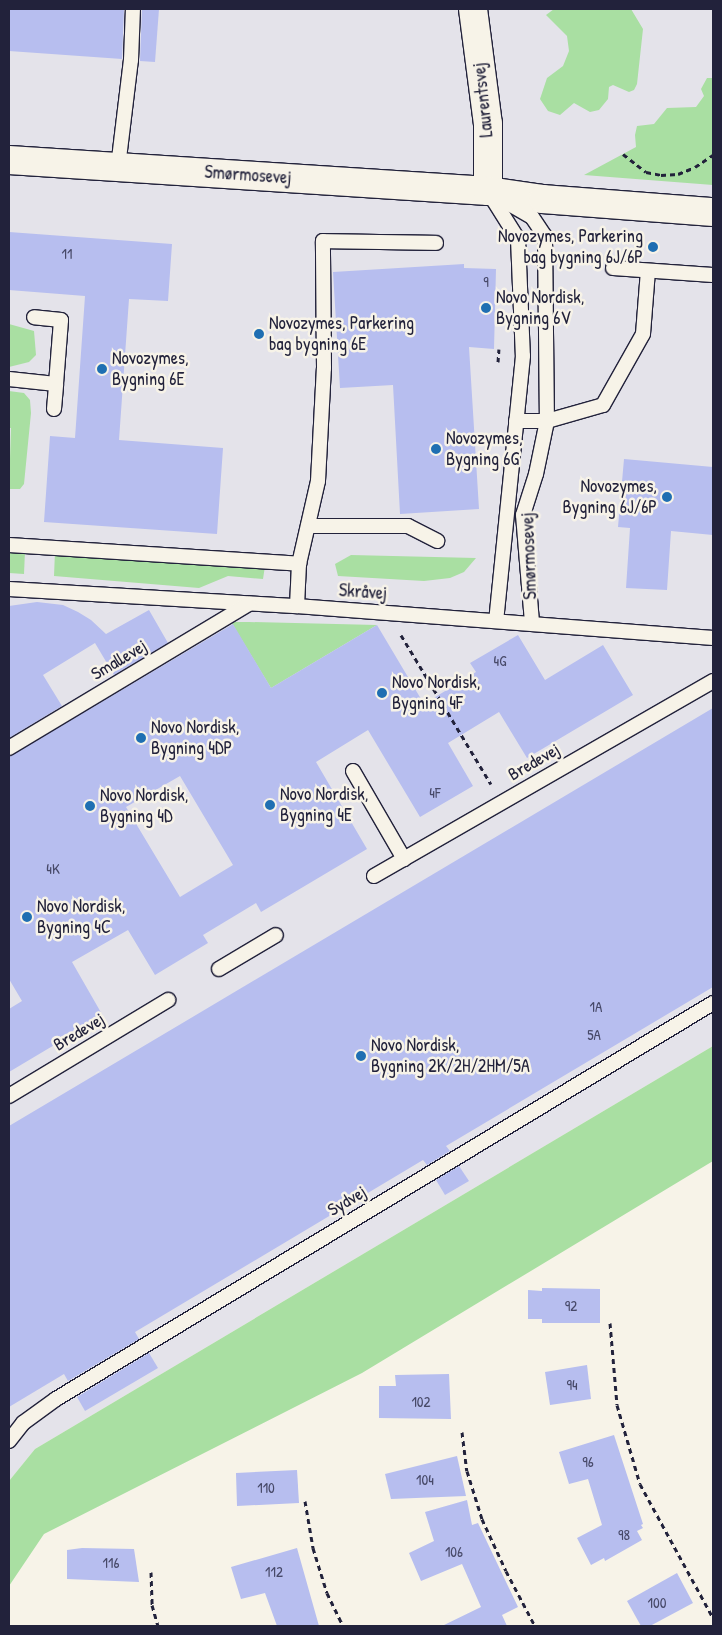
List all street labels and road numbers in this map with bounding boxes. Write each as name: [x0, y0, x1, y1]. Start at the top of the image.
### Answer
street label: Laurentsvej: [468, 62, 498, 138]
street label: Smørmosevej: [204, 161, 292, 189]
street label: Smørmosevej: [517, 512, 541, 600]
street label: Skråvej: [338, 580, 388, 604]
street label: Smallevej: [87, 635, 151, 685]
street label: Bredevej: [504, 739, 564, 785]
street label: Bredevej: [49, 1008, 109, 1056]
street label: Sydvej: [324, 1181, 370, 1221]

